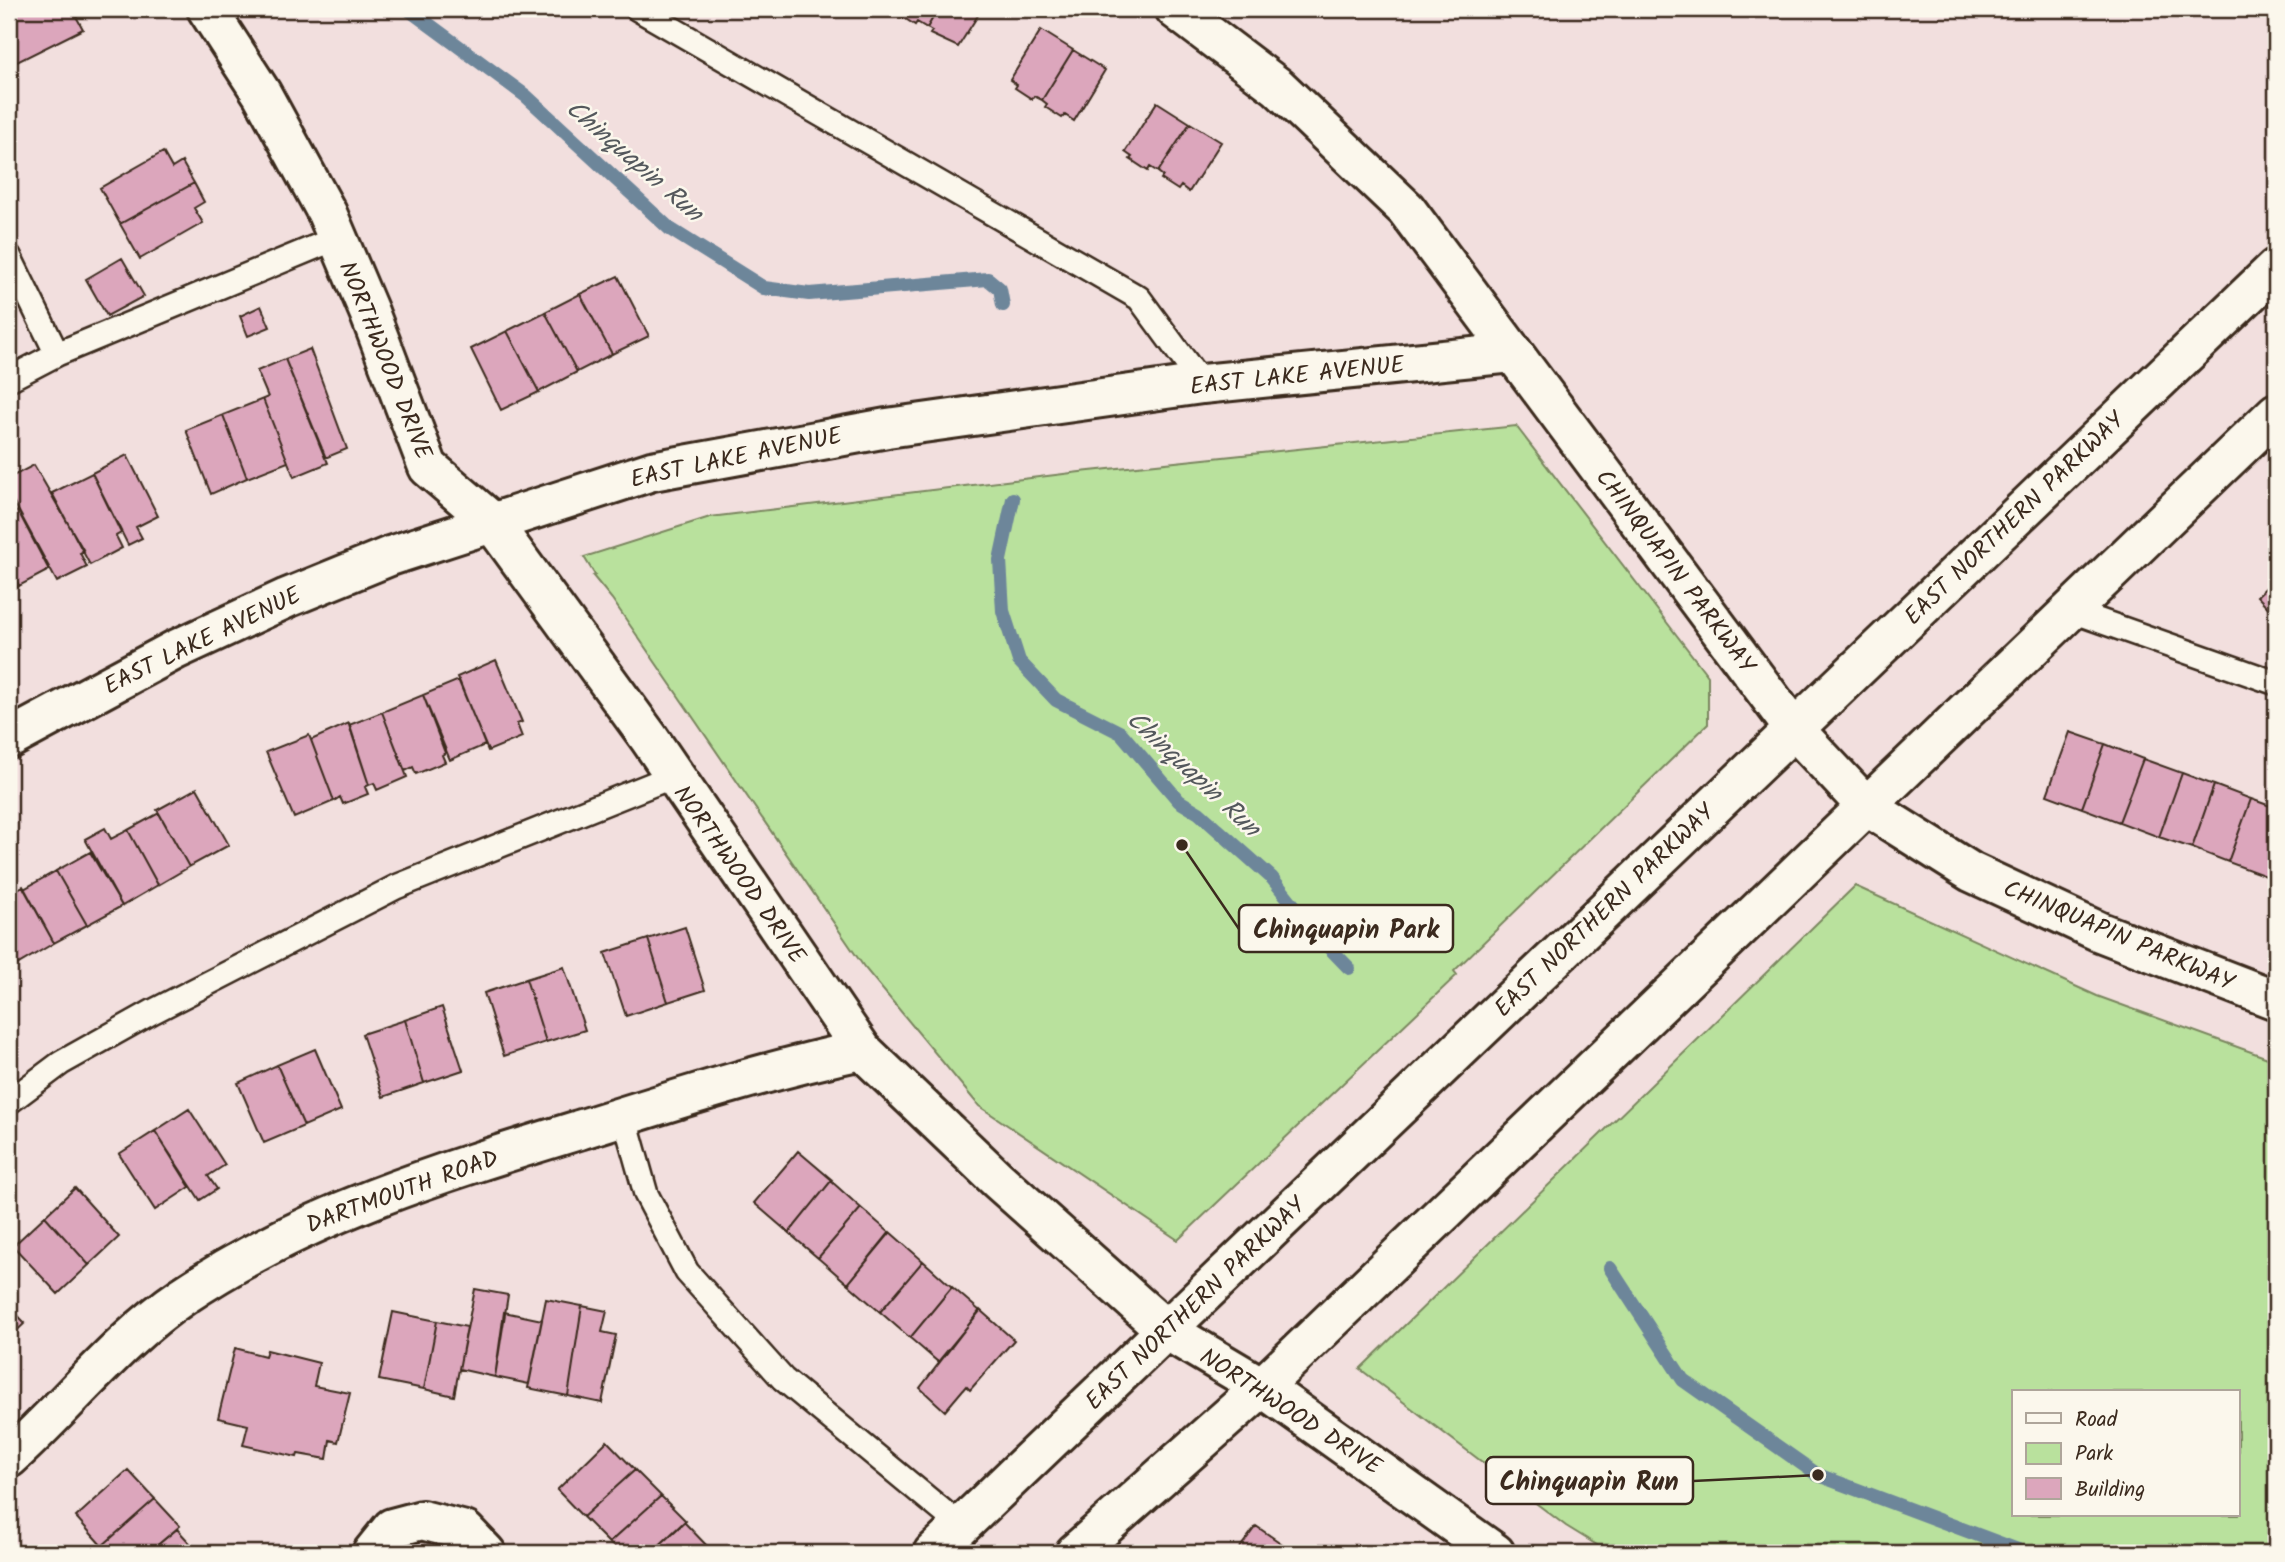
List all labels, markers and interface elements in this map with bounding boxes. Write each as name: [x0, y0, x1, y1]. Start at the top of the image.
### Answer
water label: Chinquapin Run: [555, 90, 714, 235]
street label: NORTHWOOD DRIVE: [327, 255, 443, 467]
street label: EAST LAKE AVENUE: [1188, 346, 1407, 407]
street label: EAST NORTHERN PARKWAY: [1896, 402, 2135, 635]
street label: EAST LAKE AVENUE: [627, 417, 847, 500]
street label: CHINQUAPIN PARKWAY: [1585, 461, 1766, 684]
street label: EAST LAKE AVENUE: [97, 576, 309, 706]
water label: Chinquapin Run: [1116, 701, 1271, 850]
street label: NORTHWOOD DRIVE: [662, 777, 816, 973]
street label: EAST NORTHERN PARKWAY: [1486, 794, 1725, 1027]
street label: CHINQUAPIN PARKWAY: [1997, 870, 2241, 1003]
callout: Chinquapin Park: [1239, 905, 1453, 952]
text: Chinquapin Park: [1253, 910, 1440, 952]
street label: DARTMOUTH ROAD: [301, 1139, 504, 1245]
street label: EAST NORTHERN PARKWAY: [1077, 1187, 1316, 1420]
street label: NORTHWOOD DRIVE: [1191, 1338, 1390, 1487]
legend: [2012, 1390, 2240, 1516]
text: Road: [2075, 1404, 2118, 1437]
text: Park: [2075, 1438, 2113, 1471]
callout: Chinquapin Run: [1486, 1457, 1693, 1504]
text: Chinquapin Run: [1499, 1462, 1679, 1504]
text: Building: [2075, 1474, 2145, 1507]

